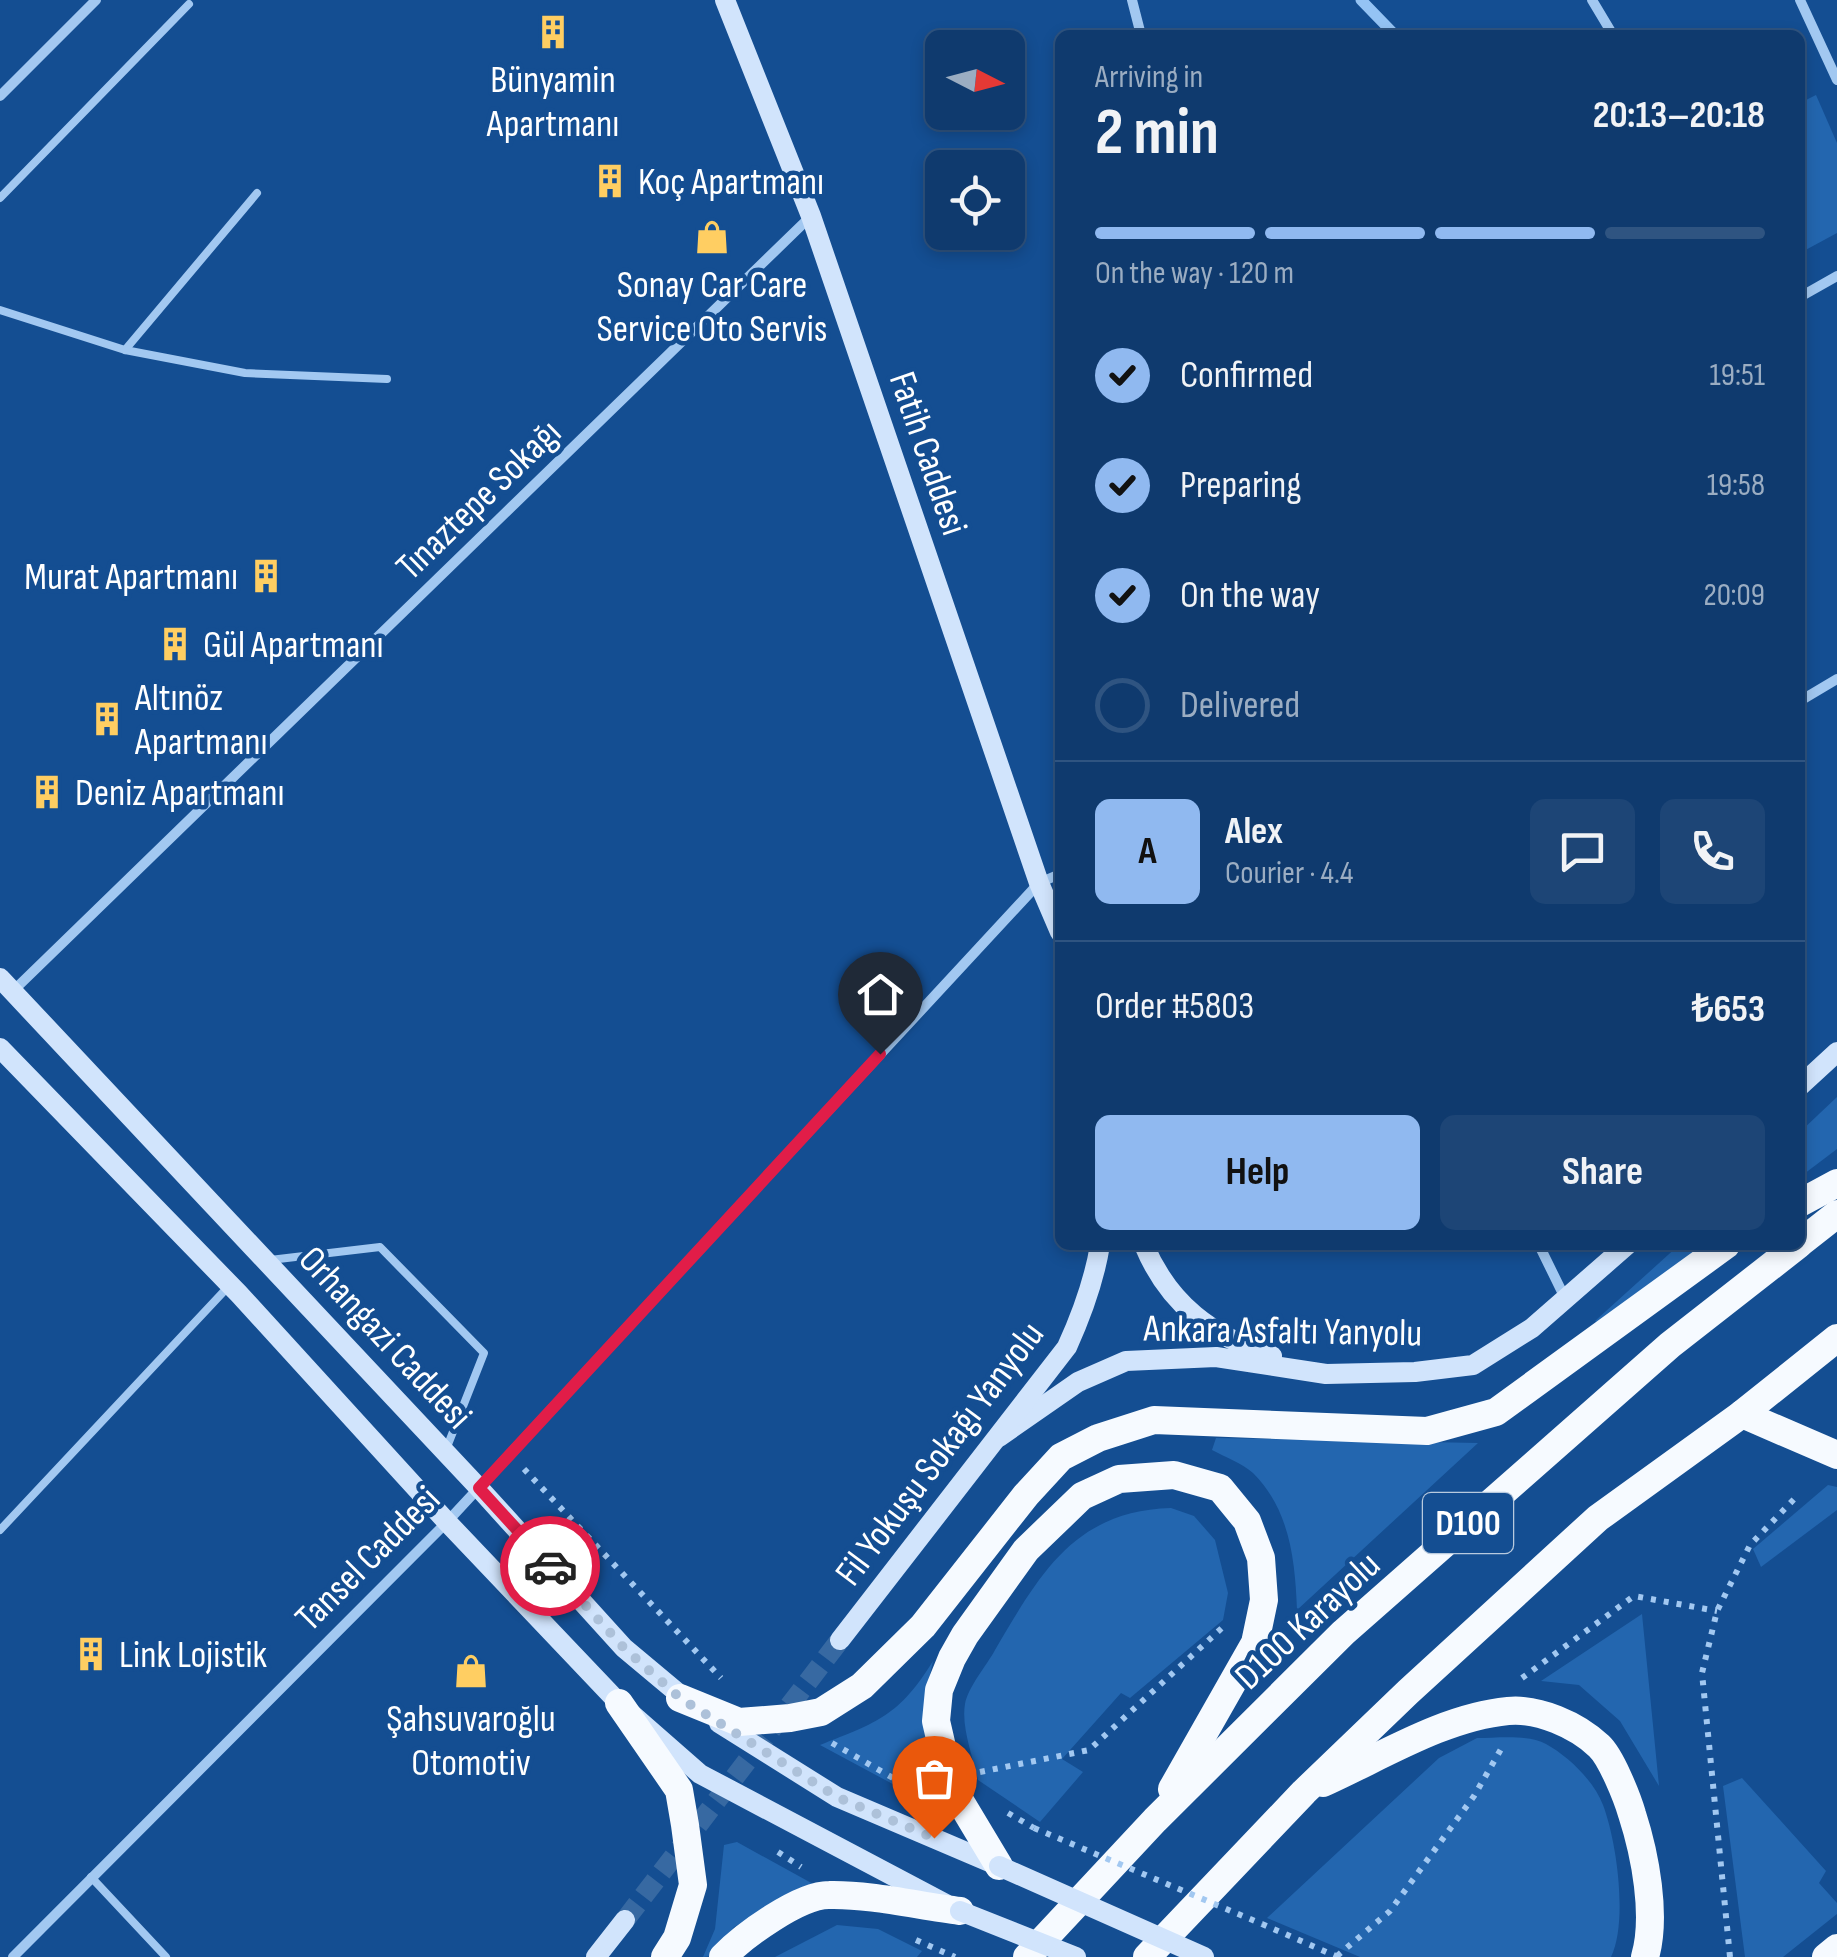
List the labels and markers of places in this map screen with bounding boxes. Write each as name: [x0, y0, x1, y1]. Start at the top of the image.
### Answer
building icon: Bünyamin Apartmanı: [534, 13, 572, 51]
place label: Bünyamin Apartmanı: [486, 58, 619, 147]
place label: Koç Apartmanı: [638, 160, 824, 205]
building icon: Koç Apartmanı: [591, 162, 629, 200]
shop icon: Sonay Car Care Service Oto Servis: [693, 218, 731, 256]
place label: Sonay Car Care Service Oto Servis: [597, 263, 827, 352]
place label: Murat Apartmanı: [24, 555, 238, 600]
building icon: Murat Apartmanı: [247, 557, 285, 595]
place label: Gül Apartmanı: [203, 623, 384, 668]
building icon: Gül Apartmanı: [156, 625, 194, 663]
place label: Altınöz Apartmanı: [134, 676, 268, 765]
building icon: Altınöz Apartmanı: [88, 700, 126, 738]
place label: Deniz Apartmanı: [75, 771, 285, 816]
building icon: Deniz Apartmanı: [28, 773, 66, 811]
pin: [838, 952, 923, 1055]
place label: Link Lojistik: [119, 1633, 268, 1678]
building icon: Link Lojistik: [72, 1635, 110, 1673]
shop icon: Şahsuvaroğlu Otomotiv: [452, 1652, 490, 1690]
place label: Şahsuvaroğlu Otomotiv: [386, 1697, 556, 1786]
pin: [892, 1736, 977, 1839]

